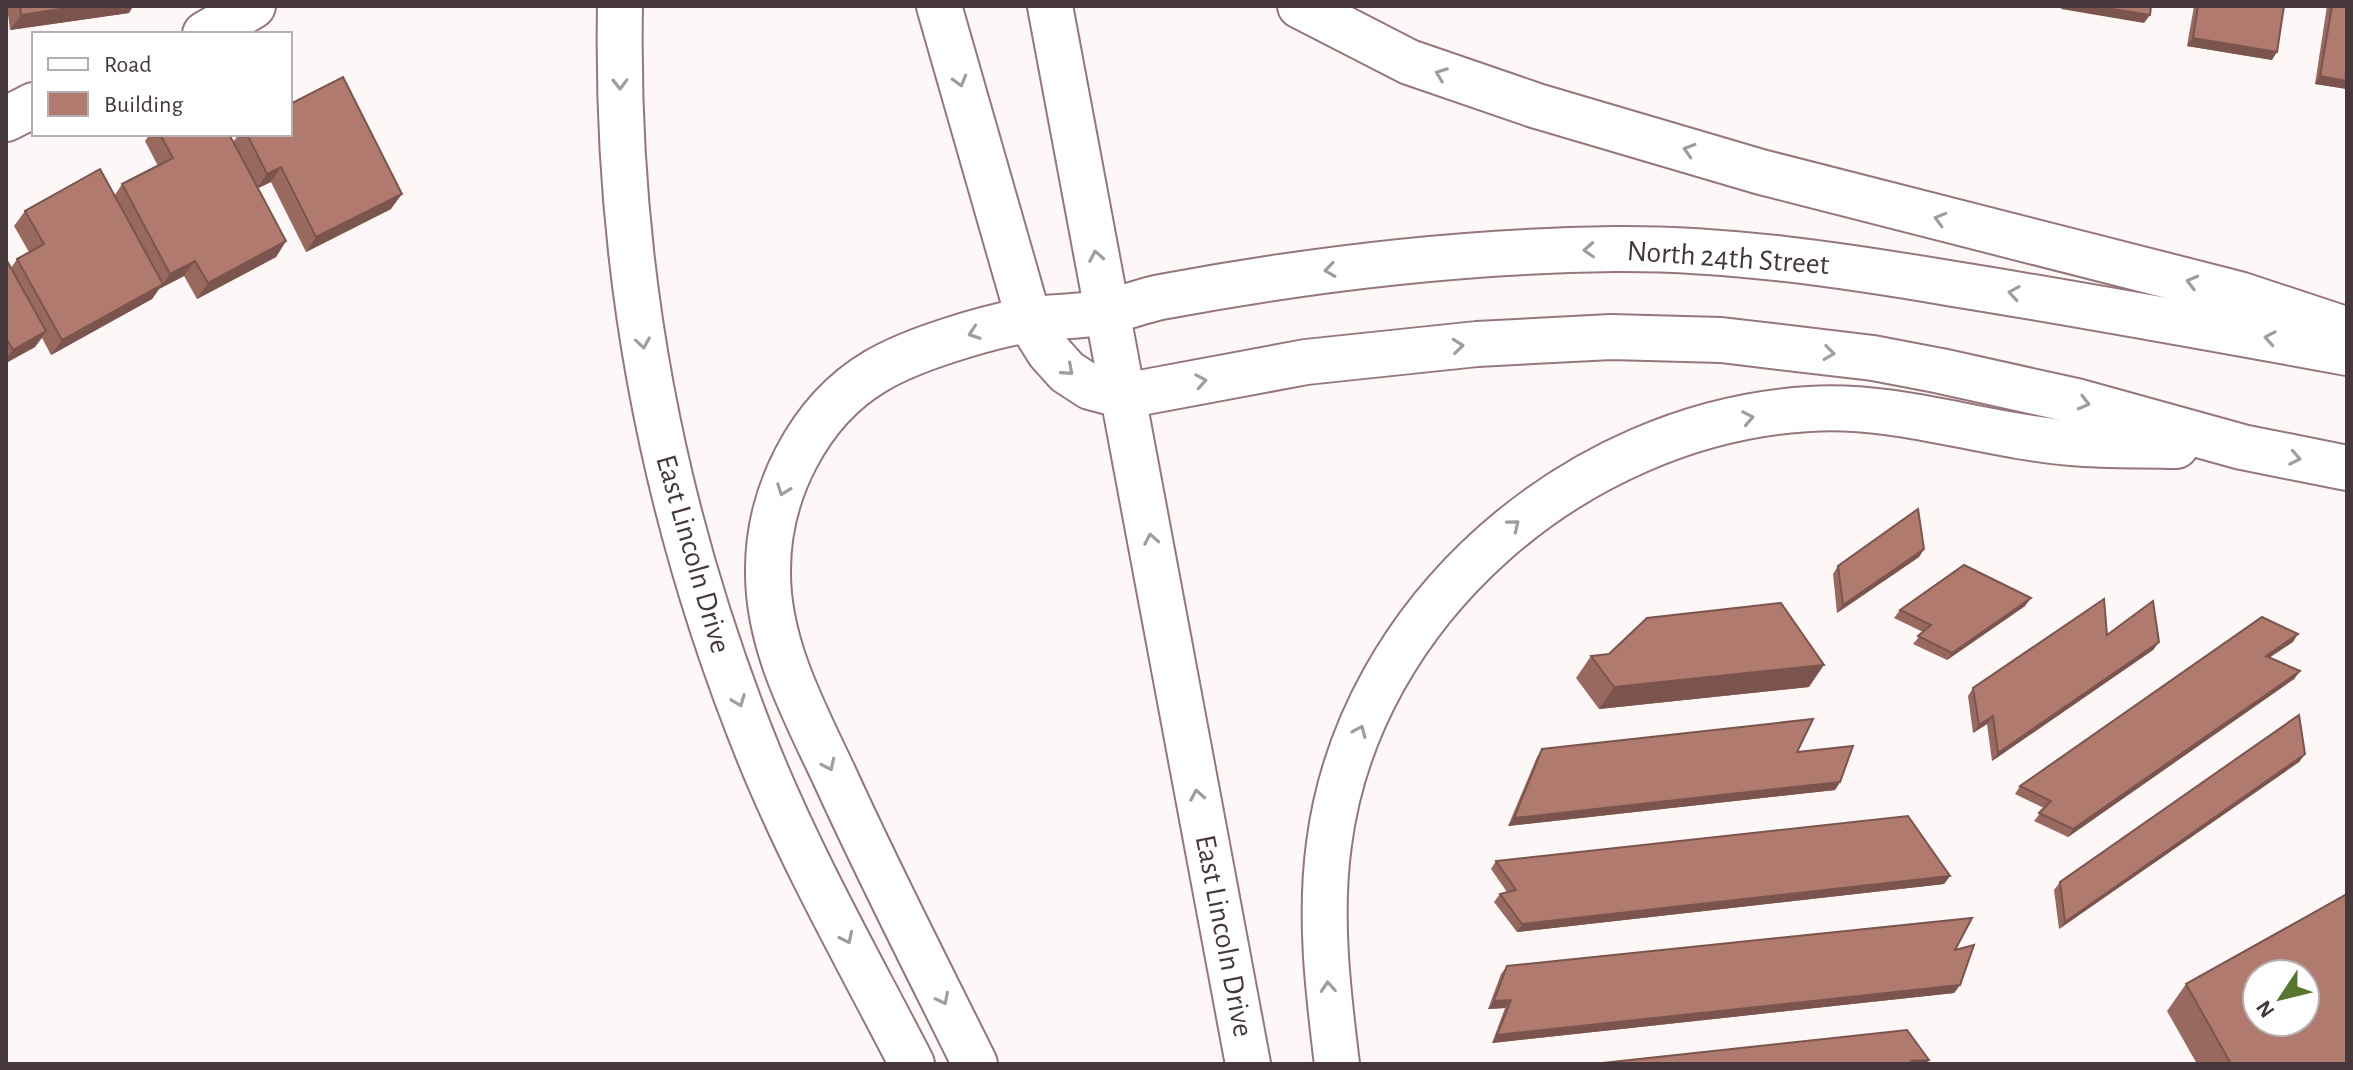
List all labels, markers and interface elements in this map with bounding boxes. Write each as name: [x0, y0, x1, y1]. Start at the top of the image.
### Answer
legend: [32, 32, 292, 136]
text: Road: [104, 53, 152, 77]
one-way arrow: [1435, 67, 1449, 84]
one-way arrow: [951, 73, 968, 87]
one-way arrow: [611, 78, 629, 91]
text: Building: [104, 93, 183, 117]
one-way arrow: [1683, 143, 1697, 159]
one-way arrow: [1934, 212, 1948, 228]
street label: North 24th Street: [1626, 236, 1831, 280]
one-way arrow: [1582, 242, 1595, 259]
one-way arrow: [1088, 250, 1105, 263]
one-way arrow: [1323, 262, 1336, 279]
one-way arrow: [2186, 275, 2200, 292]
one-way arrow: [2007, 286, 2021, 303]
one-way arrow: [968, 324, 982, 340]
one-way arrow: [2264, 331, 2277, 348]
one-way arrow: [633, 336, 650, 349]
one-way arrow: [1452, 338, 1465, 355]
one-way arrow: [1823, 344, 1836, 361]
one-way arrow: [1058, 360, 1073, 375]
one-way arrow: [1194, 373, 1208, 390]
one-way arrow: [2077, 394, 2091, 411]
one-way arrow: [1741, 410, 1755, 427]
one-way arrow: [2288, 448, 2301, 465]
street label: East Lincoln Drive: [650, 451, 736, 657]
one-way arrow: [777, 482, 793, 496]
one-way arrow: [1505, 521, 1520, 535]
one-way arrow: [1143, 532, 1160, 546]
one-way arrow: [729, 693, 746, 707]
one-way arrow: [1350, 725, 1366, 739]
one-way arrow: [819, 757, 835, 771]
one-way arrow: [1190, 788, 1207, 801]
street label: East Lincoln Drive: [1190, 832, 1258, 1040]
one-way arrow: [837, 929, 853, 944]
north arrow: [2241, 958, 2321, 1038]
one-way arrow: [1320, 980, 1337, 993]
one-way arrow: [933, 990, 948, 1005]
text: N: [2252, 996, 2279, 1021]

